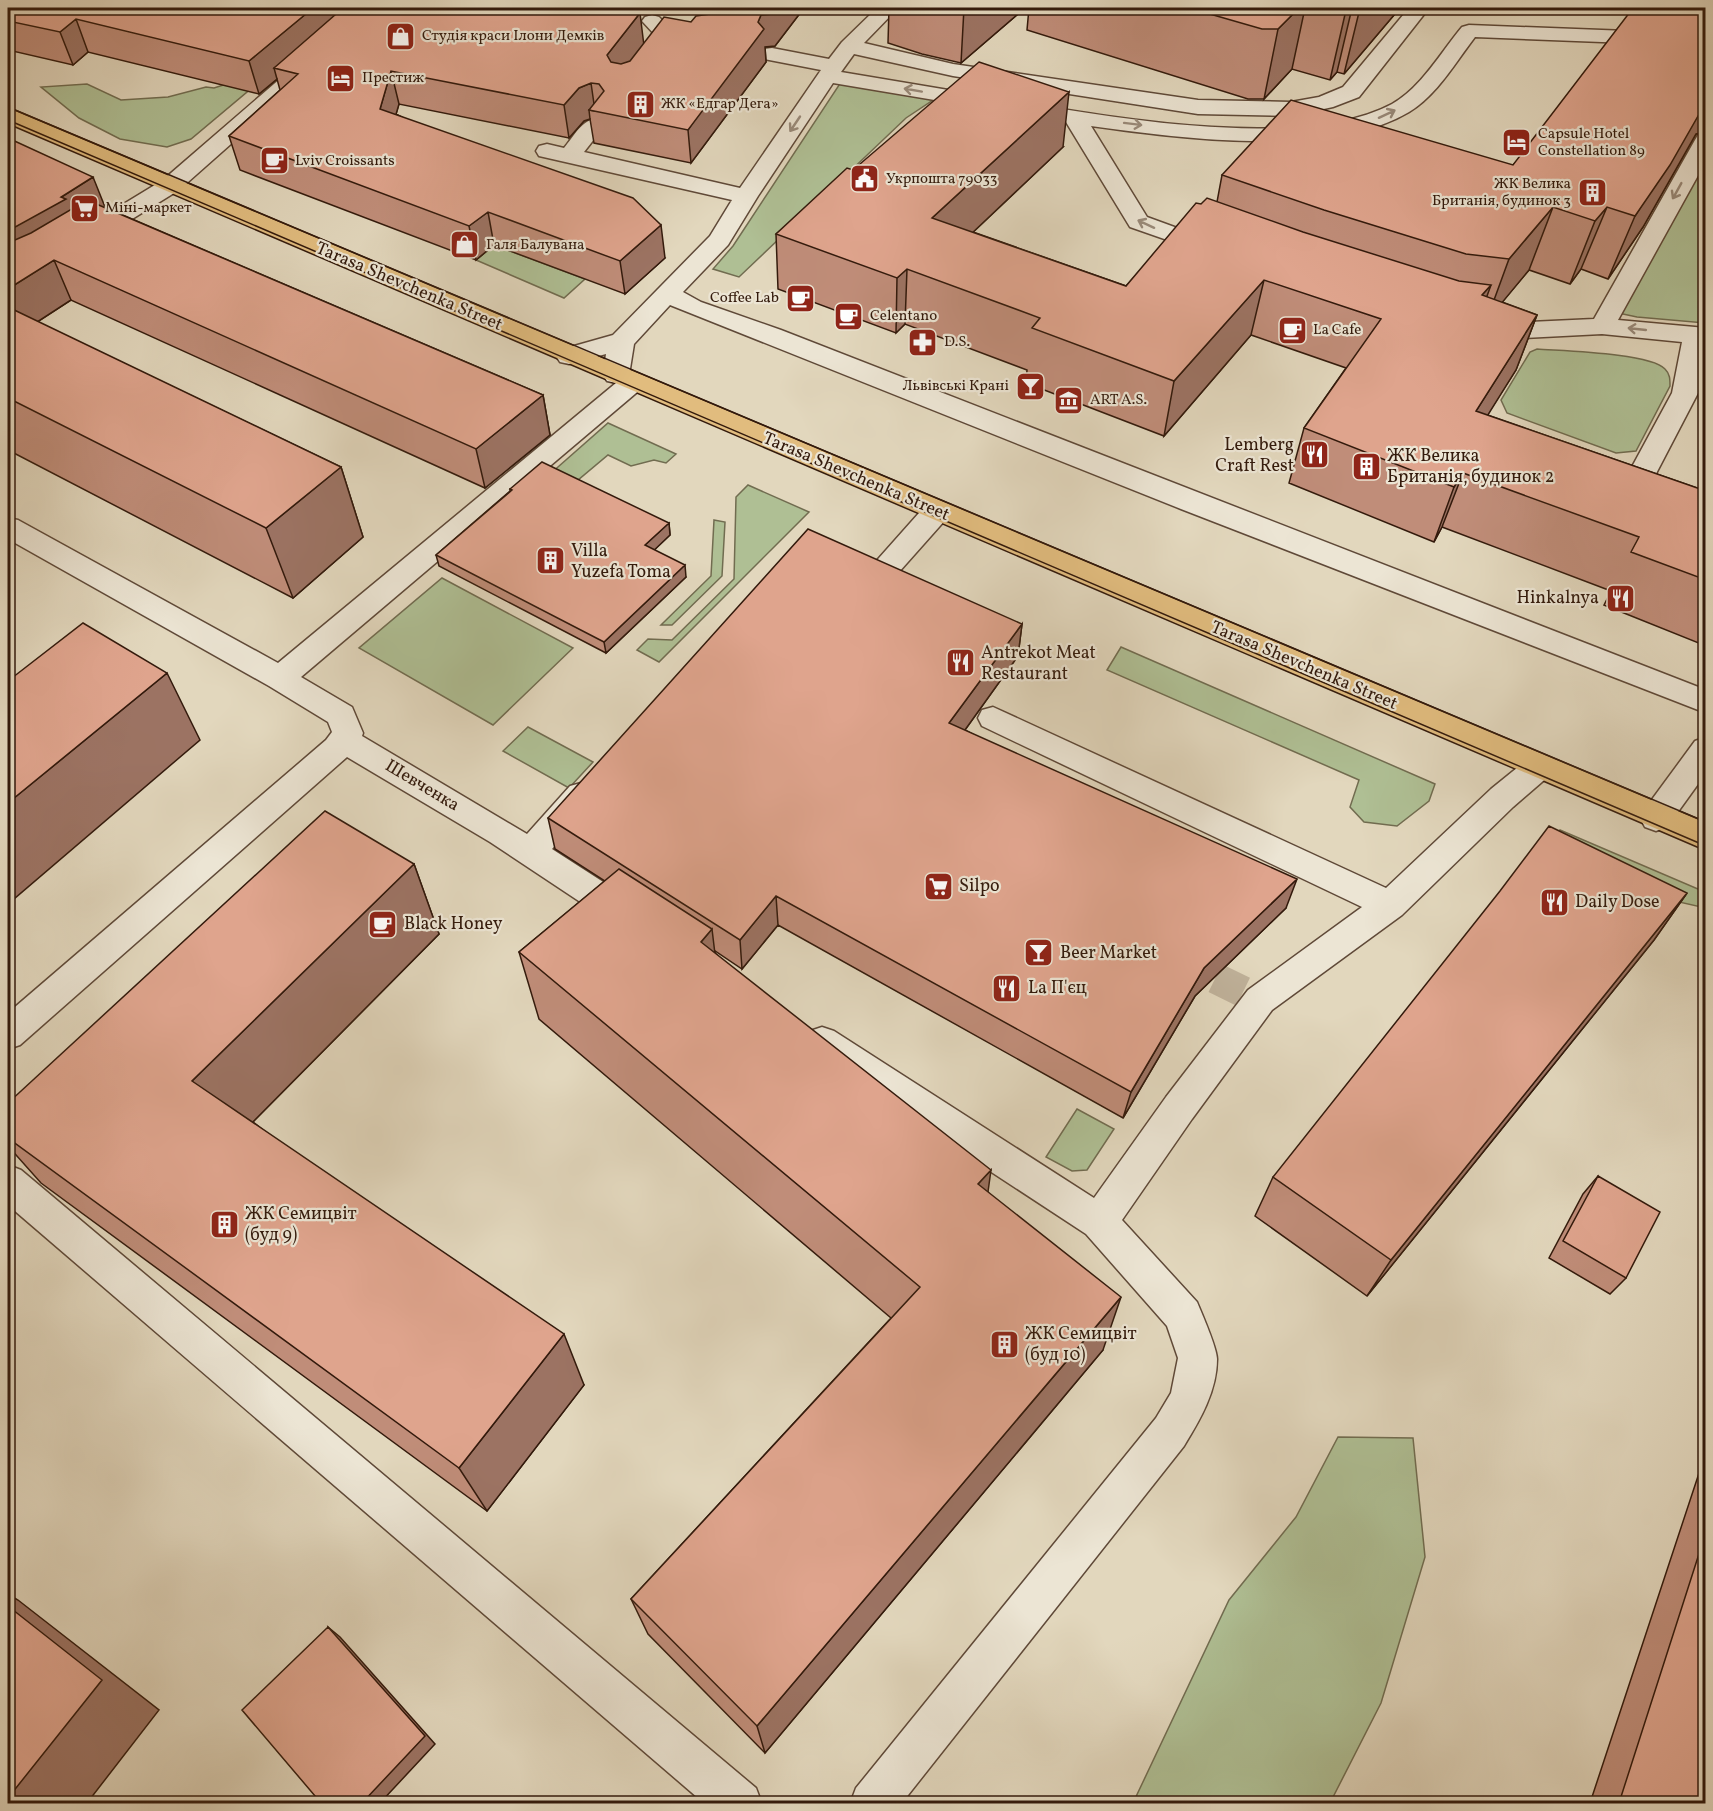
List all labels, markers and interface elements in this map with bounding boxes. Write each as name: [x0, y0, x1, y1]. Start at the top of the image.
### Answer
shop icon: Студія краси Ілони Демків: [385, 20, 417, 52]
place label: Студія краси Ілони Демків: [422, 26, 604, 47]
hotel icon: Престиж: [325, 62, 357, 94]
place label: Престиж: [362, 68, 424, 89]
one-way arrow: [904, 84, 924, 95]
building icon: ЖК «Едгар Дега»: [624, 88, 656, 120]
place label: ЖК «Едгар Дега»: [661, 94, 779, 115]
one-way arrow: [1378, 107, 1396, 119]
one-way arrow: [788, 116, 801, 133]
one-way arrow: [1122, 119, 1142, 130]
place label: Capsule Hotel Constellation 89: [1538, 124, 1645, 162]
hotel icon: Capsule Hotel Constellation 89: [1501, 127, 1533, 159]
cafe icon: Lviv Croissants: [258, 145, 290, 177]
place label: Lviv Croissants: [295, 151, 395, 172]
public building icon: Укрпошта 79033: [849, 163, 881, 195]
place label: Укрпошта 79033: [886, 169, 997, 190]
place label: ЖК Велика Британія, будинок 3: [1432, 174, 1571, 212]
building icon: ЖК Велика Британія, будинок 3: [1576, 177, 1608, 209]
one-way arrow: [1671, 182, 1683, 199]
supermarket icon: Міні-маркет: [68, 192, 100, 224]
place label: Міні-маркет: [105, 198, 192, 219]
one-way arrow: [1137, 218, 1155, 229]
shop icon: Галя Балувана: [449, 229, 481, 261]
place label: Галя Балувана: [486, 235, 585, 256]
street label: Tarasa Shevchenka Street: [312, 236, 506, 338]
cafe icon: Coffee Lab: [784, 282, 816, 314]
place label: Coffee Lab: [710, 288, 779, 309]
cafe icon: Celentano: [833, 300, 865, 332]
place label: Celentano: [870, 306, 937, 327]
cafe icon: La Cafe: [1276, 314, 1308, 346]
place label: La Cafe: [1313, 320, 1361, 341]
one-way arrow: [1628, 323, 1648, 334]
pharmacy icon: D.S.: [907, 326, 939, 358]
place label: D.S.: [944, 332, 970, 353]
bar icon: Львівські Крані: [1014, 370, 1046, 402]
place label: Львівські Крані: [902, 376, 1009, 397]
museum icon: ART A.S.: [1053, 384, 1085, 416]
place label: ART A.S.: [1090, 390, 1147, 411]
street label: Tarasa Shevchenka Street: [759, 426, 953, 528]
place label: Lemberg Craft Rest: [1215, 433, 1294, 479]
restaurant icon: Lemberg Craft Rest: [1299, 439, 1331, 471]
place label: ЖК Велика Британія, будинок 2: [1387, 444, 1554, 490]
building icon: ЖК Велика Британія, будинок 2: [1350, 450, 1382, 482]
place label: Villa Yuzefa Toma: [571, 539, 671, 585]
building icon: Villa Yuzefa Toma: [534, 545, 566, 577]
restaurant icon: Hinkalnya: [1604, 582, 1636, 614]
place label: Hinkalnya: [1516, 586, 1599, 611]
street label: Tarasa Shevchenka Street: [1207, 615, 1401, 717]
place label: Antrekot Meat Restaurant: [981, 641, 1096, 687]
restaurant icon: Antrekot Meat Restaurant: [944, 647, 976, 679]
street label: Шевченка: [380, 754, 464, 818]
supermarket icon: Silpo: [922, 870, 954, 902]
place label: Silpo: [959, 874, 1000, 899]
restaurant icon: Daily Dose: [1538, 886, 1570, 918]
place label: Daily Dose: [1575, 890, 1660, 915]
cafe icon: Black Honey: [367, 908, 399, 940]
place label: Black Honey: [404, 912, 503, 937]
bar icon: Beer Market: [1023, 937, 1055, 969]
place label: Beer Market: [1060, 941, 1157, 966]
restaurant icon: La П'єц: [991, 972, 1023, 1004]
place label: La П'єц: [1028, 976, 1087, 1001]
place label: ЖК Семицвіт (буд 9): [245, 1202, 357, 1248]
building icon: ЖК Семицвіт (буд 9): [208, 1208, 240, 1240]
place label: ЖК Семицвіт (буд 10): [1025, 1322, 1137, 1368]
building icon: ЖК Семицвіт (буд 10): [988, 1328, 1020, 1360]

